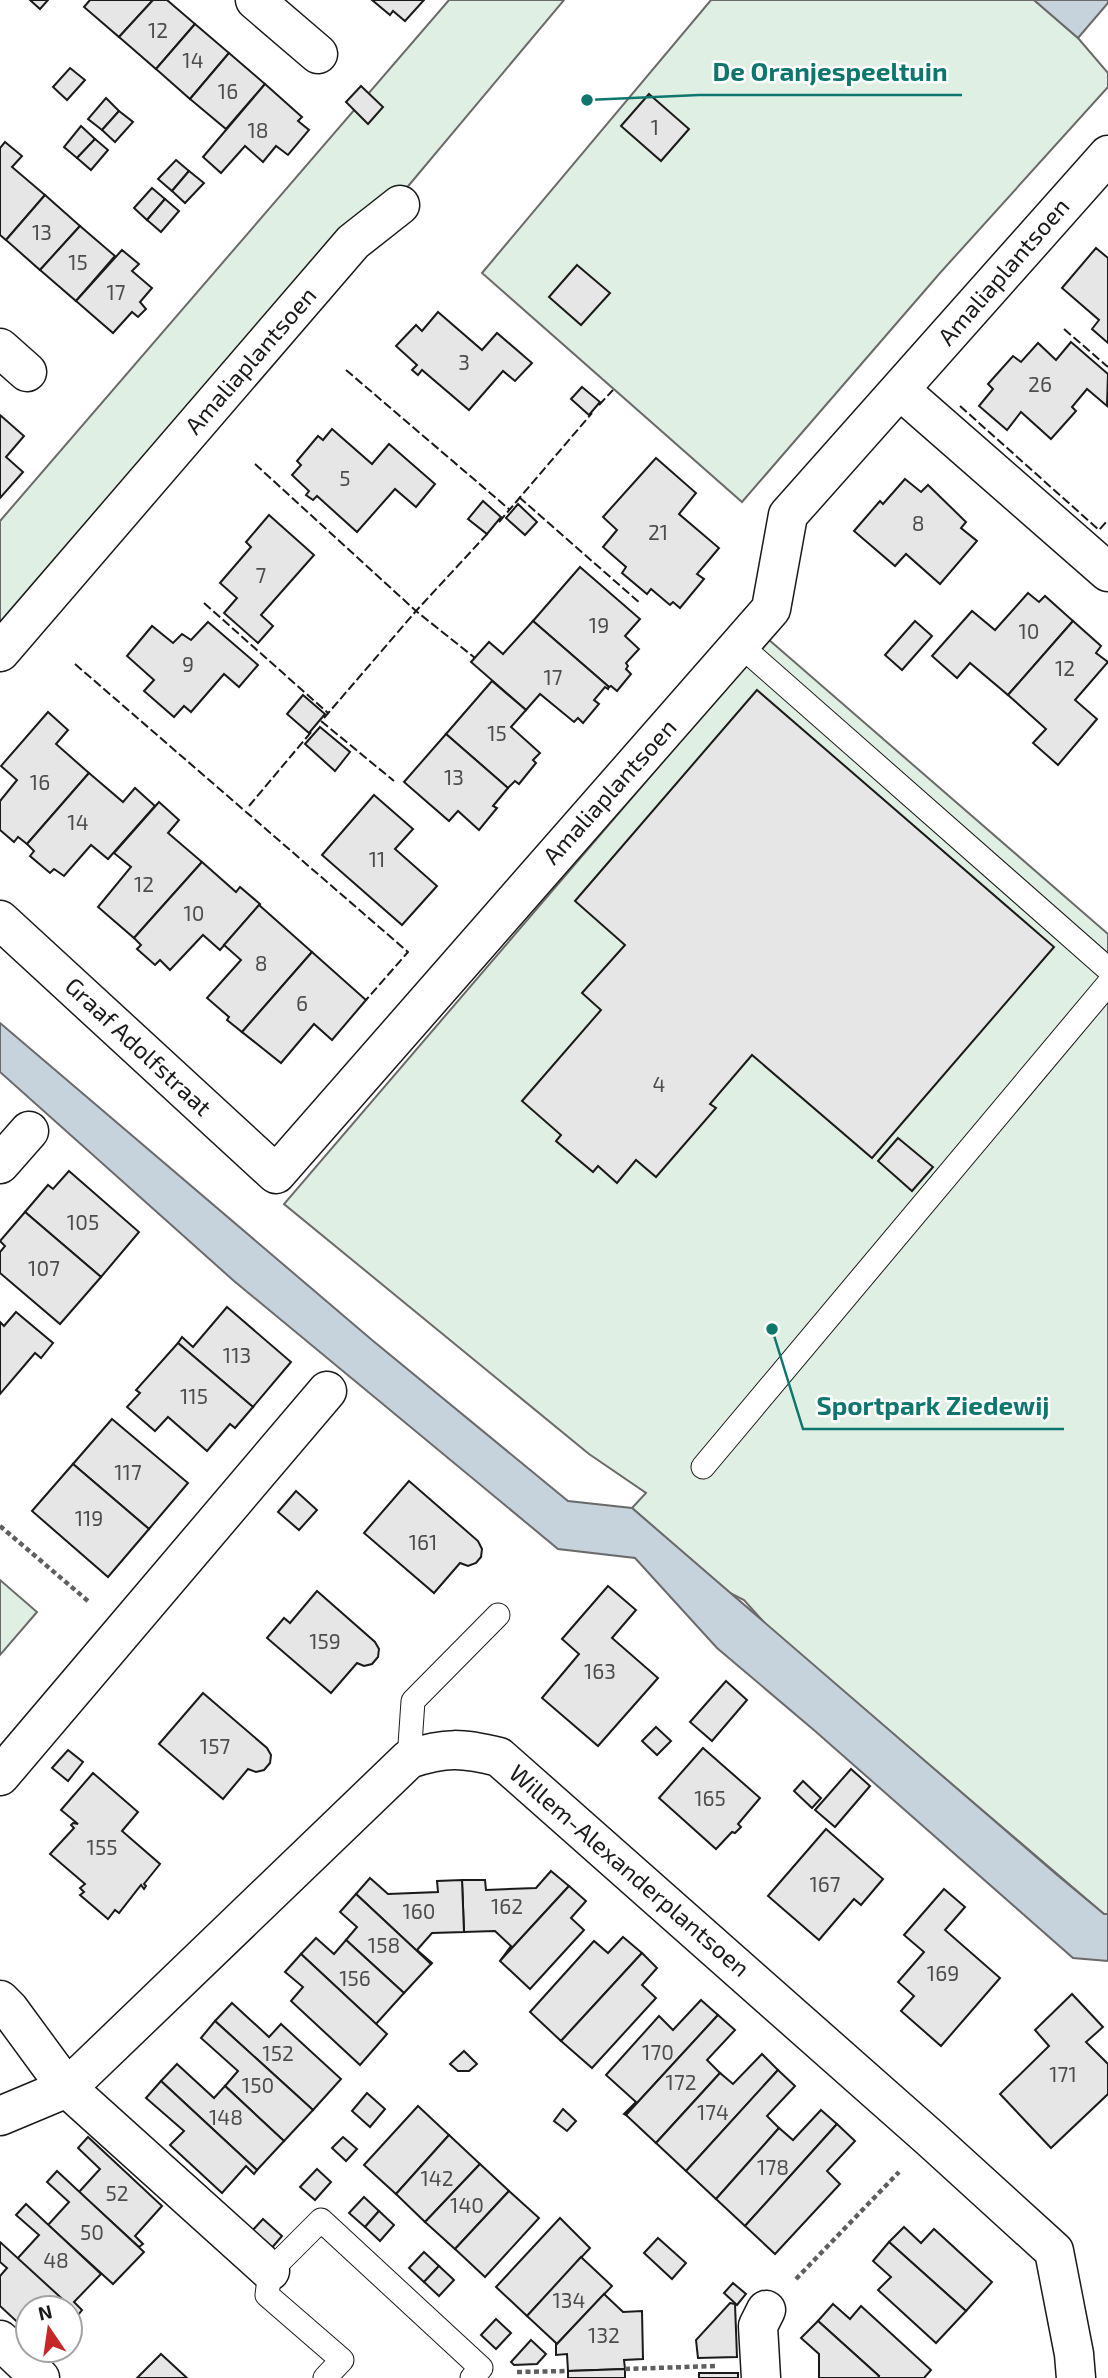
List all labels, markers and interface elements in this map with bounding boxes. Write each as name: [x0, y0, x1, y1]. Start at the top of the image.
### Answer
house number: 12: [148, 17, 168, 42]
house number: 14: [182, 47, 204, 72]
callout: De Oranjespeeltuin: [699, 48, 962, 95]
text: De Oranjespeeltuin: [712, 55, 948, 86]
house number: 16: [218, 78, 238, 103]
house number: 1: [651, 114, 659, 139]
house number: 18: [247, 117, 269, 142]
street label: Amaliaplantsoen: [931, 192, 1075, 350]
house number: 13: [32, 219, 52, 244]
house number: 15: [68, 249, 88, 274]
house number: 17: [106, 279, 126, 304]
street label: Amaliaplantsoen: [178, 281, 322, 439]
house number: 3: [458, 349, 470, 374]
house number: 26: [1028, 371, 1052, 396]
house number: 5: [339, 465, 351, 490]
house number: 8: [912, 510, 924, 535]
house number: 21: [648, 519, 668, 544]
house number: 7: [256, 562, 267, 587]
house number: 19: [589, 612, 609, 637]
house number: 10: [1018, 618, 1040, 643]
house number: 9: [182, 651, 194, 676]
house number: 12: [1055, 655, 1075, 680]
house number: 17: [543, 664, 563, 689]
street label: Amaliaplantsoen: [536, 712, 682, 870]
house number: 15: [487, 720, 507, 745]
house number: 13: [444, 764, 464, 789]
house number: 16: [30, 769, 50, 794]
house number: 14: [67, 809, 89, 834]
house number: 11: [369, 846, 385, 871]
house number: 12: [134, 871, 154, 896]
house number: 10: [183, 900, 205, 925]
house number: 8: [255, 950, 267, 975]
street label: Graaf Adolfstraat: [60, 971, 218, 1121]
house number: 6: [296, 990, 308, 1015]
house number: 4: [653, 1071, 665, 1096]
house number: 105: [67, 1209, 99, 1234]
house number: 107: [28, 1255, 60, 1280]
house number: 113: [223, 1342, 251, 1367]
callout: Sportpark Ziedewij: [803, 1382, 1064, 1429]
house number: 115: [180, 1383, 208, 1408]
text: Sportpark Ziedewij: [816, 1389, 1050, 1420]
house number: 117: [114, 1459, 142, 1484]
house number: 119: [75, 1505, 103, 1530]
house number: 161: [409, 1529, 437, 1554]
house number: 159: [309, 1628, 341, 1653]
house number: 163: [584, 1658, 616, 1683]
house number: 157: [200, 1733, 230, 1758]
street label: Willem-Alexanderplantsoen: [504, 1758, 756, 1982]
house number: 165: [694, 1785, 726, 1810]
house number: 155: [87, 1834, 117, 1859]
house number: 167: [809, 1871, 841, 1896]
house number: 162: [491, 1893, 523, 1918]
house number: 160: [402, 1898, 436, 1923]
house number: 158: [368, 1932, 400, 1957]
house number: 169: [927, 1960, 959, 1985]
house number: 156: [339, 1965, 371, 1990]
house number: 170: [642, 2039, 674, 2064]
house number: 152: [262, 2040, 294, 2065]
house number: 171: [1049, 2061, 1077, 2086]
house number: 172: [666, 2069, 696, 2094]
house number: 150: [242, 2072, 274, 2097]
house number: 174: [697, 2099, 729, 2124]
house number: 148: [209, 2104, 243, 2129]
house number: 178: [757, 2154, 789, 2179]
house number: 142: [420, 2165, 454, 2190]
house number: 52: [105, 2180, 129, 2205]
house number: 140: [450, 2192, 484, 2217]
house number: 50: [80, 2219, 104, 2244]
house number: 48: [43, 2247, 69, 2272]
house number: 134: [553, 2287, 585, 2312]
north arrow: [14, 2294, 84, 2364]
text: N: [36, 2299, 54, 2325]
house number: 132: [588, 2322, 620, 2347]

